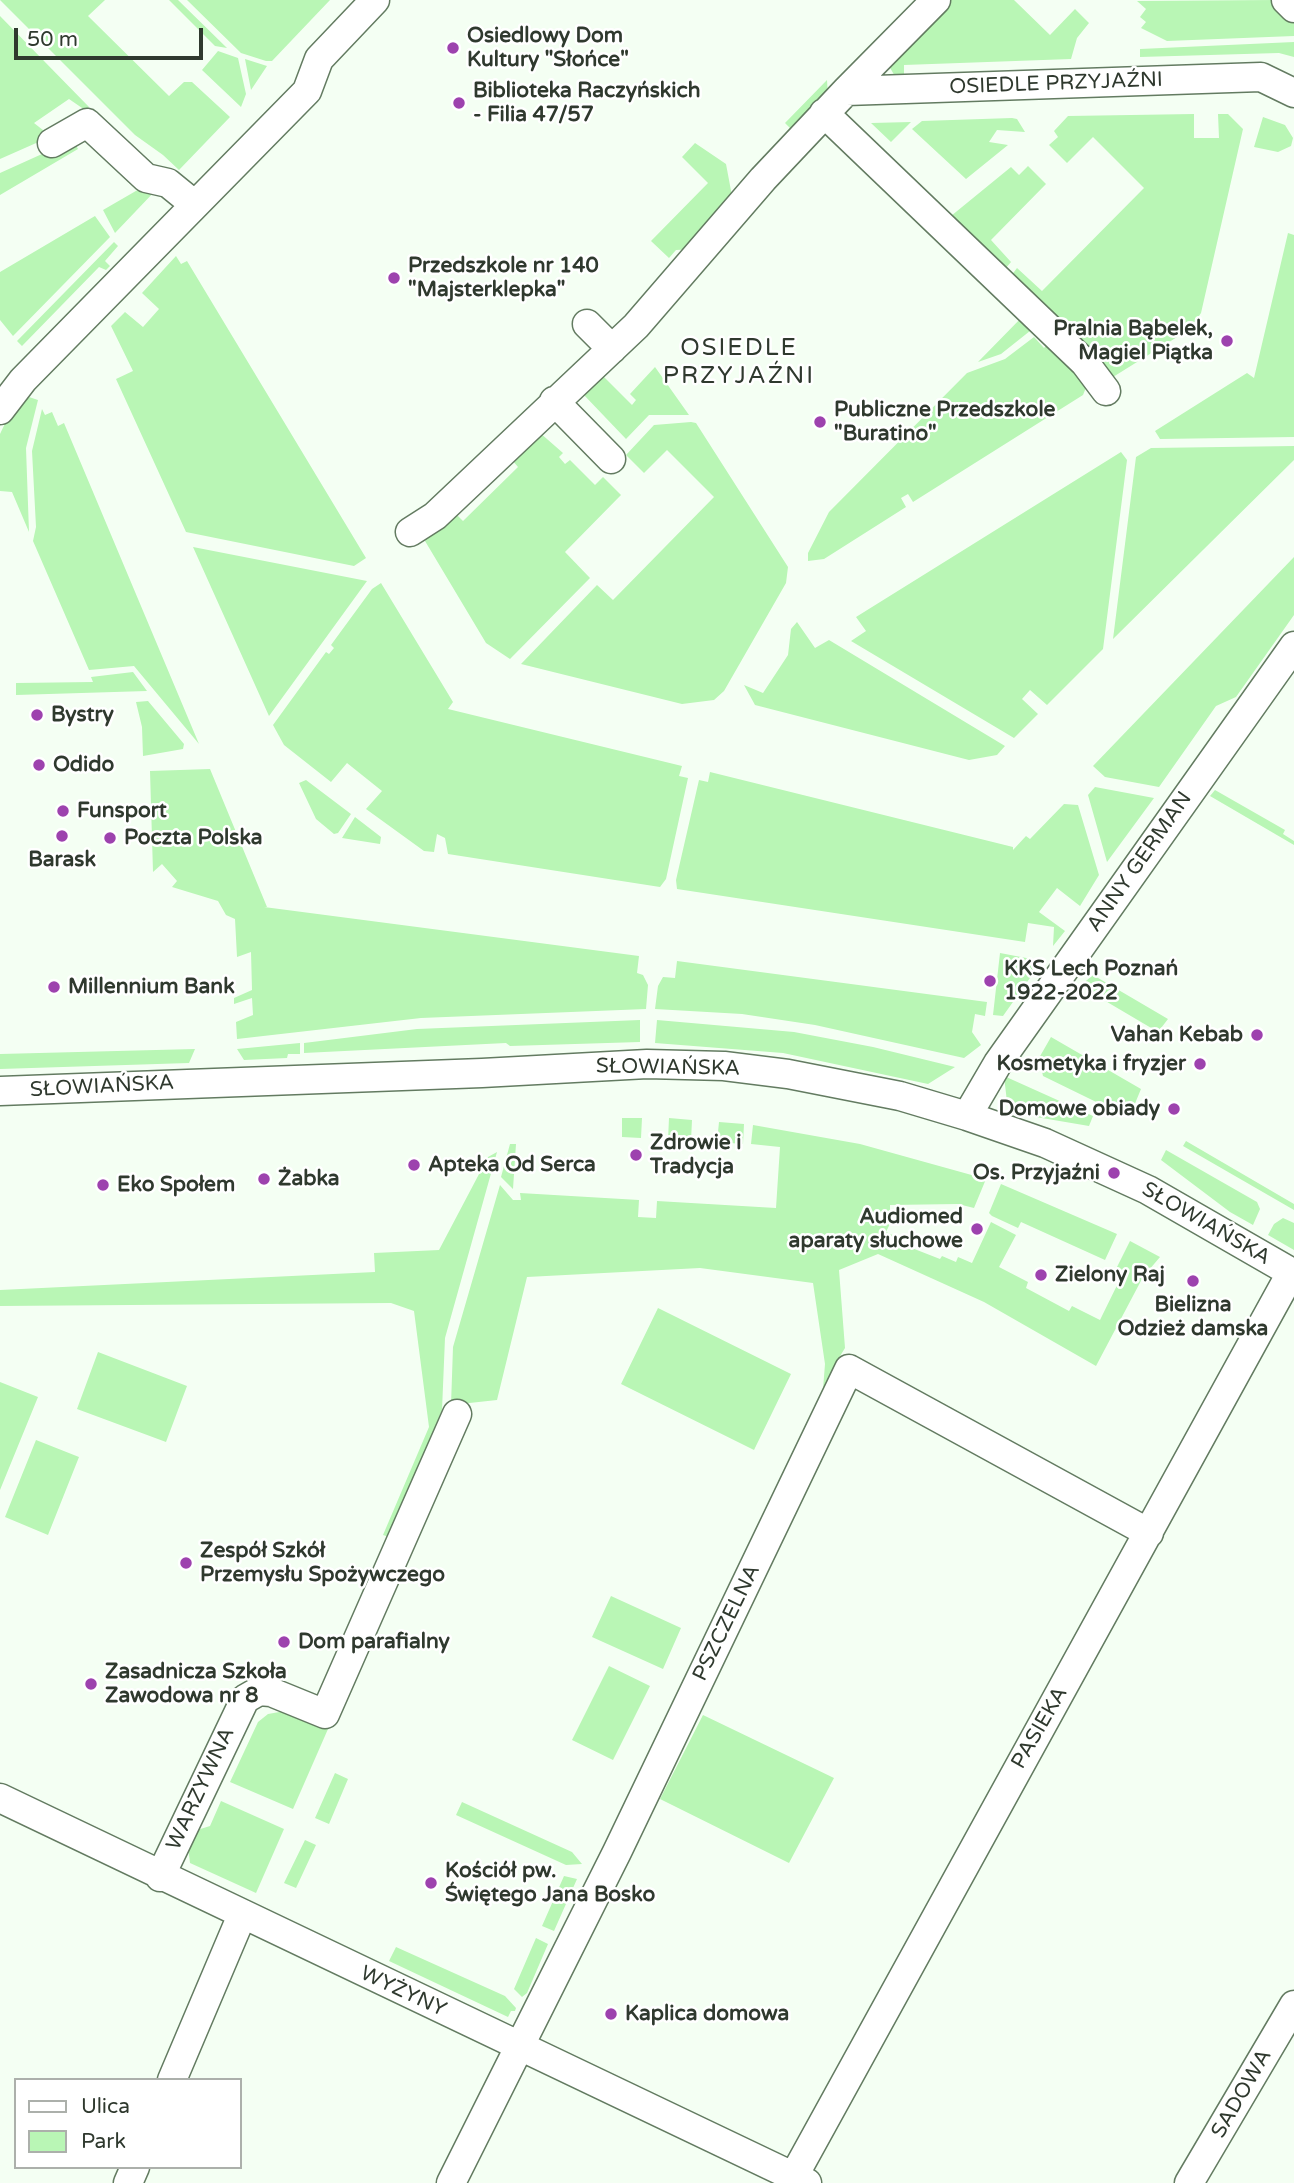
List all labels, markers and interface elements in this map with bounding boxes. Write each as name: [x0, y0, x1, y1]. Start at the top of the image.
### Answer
scale bar: [18, 14, 206, 58]
place label: Osiedlowy Dom Kultury "Słońce": [467, 23, 629, 73]
text: 50 m: [27, 27, 78, 52]
marker: Osiedlowy Dom Kultury "Słońce": [445, 40, 461, 56]
street label: OSIEDLE PRZYJAŹNI: [949, 68, 1163, 100]
place label: Biblioteka Raczyńskich - Filia 47/57: [473, 78, 700, 128]
marker: Biblioteka Raczyńskich - Filia 47/57: [451, 95, 467, 111]
place label: Przedszkole nr 140 "Majsterklepka": [408, 253, 599, 303]
marker: Przedszkole nr 140 "Majsterklepka": [386, 270, 402, 286]
place label: Pralnia Bąbelek, Magiel Piątka: [1053, 316, 1213, 366]
marker: Pralnia Bąbelek, Magiel Piątka: [1219, 333, 1235, 349]
district label: OSIEDLE PRZYJAŹNI: [664, 335, 814, 391]
place label: Publiczne Przedszkole "Buratino": [834, 397, 1056, 447]
marker: Publiczne Przedszkole "Buratino": [812, 414, 828, 430]
place label: Bystry: [51, 702, 114, 728]
marker: Bystry: [29, 707, 45, 723]
place label: Odido: [53, 752, 114, 778]
marker: Odido: [31, 757, 47, 773]
street label: ANNY GERMAN: [1082, 787, 1198, 937]
place label: Funsport: [77, 798, 167, 824]
marker: Funsport: [55, 803, 71, 819]
place label: Poczta Polska: [124, 825, 262, 851]
marker: Barask: [54, 828, 70, 844]
marker: Poczta Polska: [102, 830, 118, 846]
place label: Barask: [28, 847, 96, 873]
place label: KKS Lech Poznań 1922-2022: [1004, 956, 1178, 1006]
marker: KKS Lech Poznań 1922-2022: [982, 973, 998, 989]
place label: Millennium Bank: [68, 974, 235, 1000]
marker: Millennium Bank: [46, 979, 62, 995]
place label: Vahan Kebab: [1111, 1022, 1243, 1048]
marker: Vahan Kebab: [1249, 1027, 1265, 1043]
place label: Kosmetyka i fryzjer: [996, 1051, 1186, 1077]
street label: SŁOWIAŃSKA: [596, 1054, 740, 1082]
marker: Kosmetyka i fryzjer: [1192, 1056, 1208, 1072]
street label: SŁOWIAŃSKA: [29, 1071, 175, 1103]
place label: Domowe obiady: [999, 1096, 1160, 1122]
marker: Domowe obiady: [1166, 1101, 1182, 1117]
place label: Zdrowie i Tradycja: [650, 1130, 741, 1180]
marker: Zdrowie i Tradycja: [628, 1147, 644, 1163]
place label: Apteka Od Serca: [428, 1152, 596, 1178]
marker: Apteka Od Serca: [406, 1157, 422, 1173]
place label: Os. Przyjaźni: [973, 1160, 1100, 1186]
marker: Os. Przyjaźni: [1106, 1165, 1122, 1181]
place label: Żabka: [278, 1166, 339, 1192]
marker: Żabka: [256, 1171, 272, 1187]
place label: Eko Społem: [117, 1172, 235, 1198]
marker: Eko Społem: [95, 1177, 111, 1193]
street label: SŁOWIAŃSKA: [1137, 1177, 1275, 1271]
place label: Audiomed aparaty słuchowe: [789, 1204, 963, 1254]
marker: Audiomed aparaty słuchowe: [969, 1221, 985, 1237]
place label: Zielony Raj: [1055, 1262, 1165, 1288]
marker: Zielony Raj: [1033, 1267, 1049, 1283]
marker: Bielizna Odzież damska: [1185, 1273, 1201, 1289]
place label: Bielizna Odzież damska: [1118, 1292, 1268, 1342]
place label: Zespół Szkół Przemysłu Spożywczego: [200, 1538, 445, 1588]
marker: Zespół Szkół Przemysłu Spożywczego: [178, 1555, 194, 1571]
street label: PSZCZELNA: [688, 1561, 766, 1685]
place label: Dom parafialny: [298, 1629, 450, 1655]
marker: Dom parafialny: [276, 1634, 292, 1650]
place label: Zasadnicza Szkoła Zawodowa nr 8: [105, 1659, 287, 1709]
marker: Zasadnicza Szkoła Zawodowa nr 8: [83, 1676, 99, 1692]
street label: PASIEKA: [1006, 1683, 1074, 1773]
street label: WARZYWNA: [162, 1724, 240, 1854]
place label: Kościół pw. Świętego Jana Bosko: [445, 1858, 655, 1908]
marker: Kościół pw. Świętego Jana Bosko: [423, 1875, 439, 1891]
street label: WYŻYNY: [356, 1961, 450, 2023]
place label: Kaplica domowa: [625, 2001, 789, 2027]
marker: Kaplica domowa: [603, 2006, 619, 2022]
street label: SADOWA: [1207, 2045, 1277, 2143]
legend: [14, 2078, 242, 2169]
text: Ulica: [81, 2094, 130, 2119]
text: Park: [81, 2129, 126, 2154]

